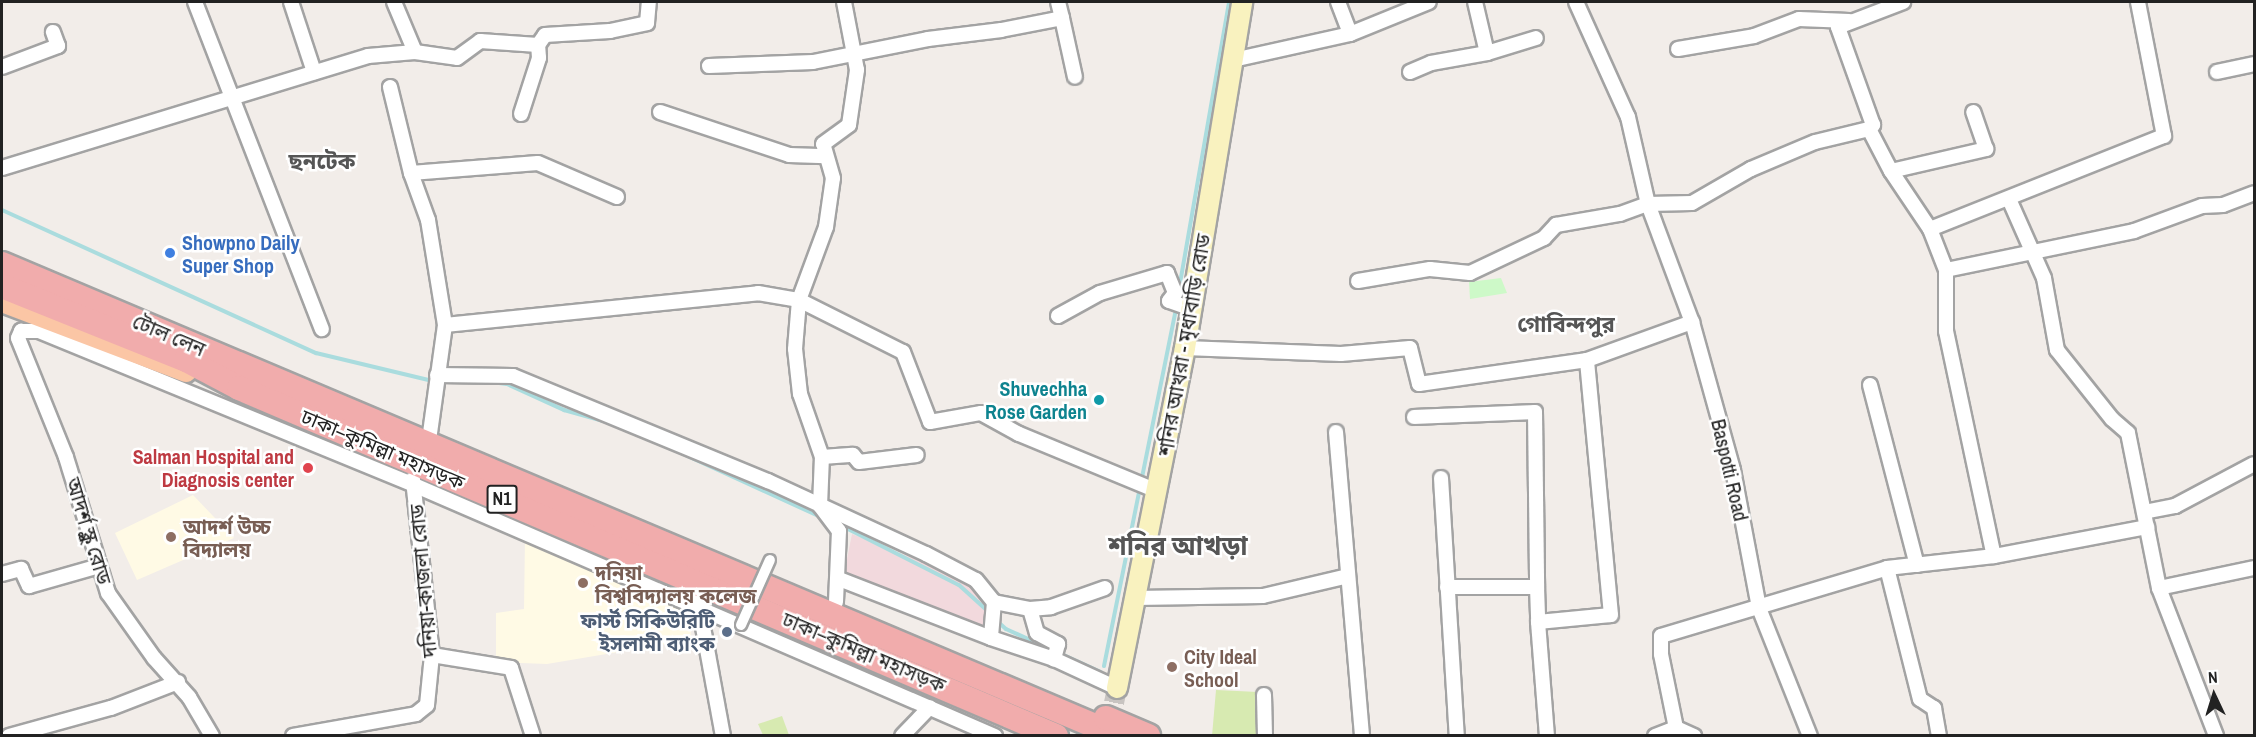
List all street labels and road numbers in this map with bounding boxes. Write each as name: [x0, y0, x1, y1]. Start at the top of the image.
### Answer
street label: শনির আখরা - মৃধাবাড়ি রোড: [1153, 232, 1215, 458]
street label: টোল লেন: [129, 309, 209, 361]
street label: ঢাকা–কুমিল্লা মহাসড়ক: [298, 404, 468, 494]
street label: Baspotti Road: [1707, 417, 1753, 523]
street label: আদর্শ স্কুল রোড: [61, 475, 117, 587]
road number: N1: [486, 484, 518, 514]
street label: দনিয়া-কাজলা রোড: [404, 503, 442, 659]
street label: ঢাকা–কুমিল্লা মহাসড়ক: [779, 607, 949, 697]

